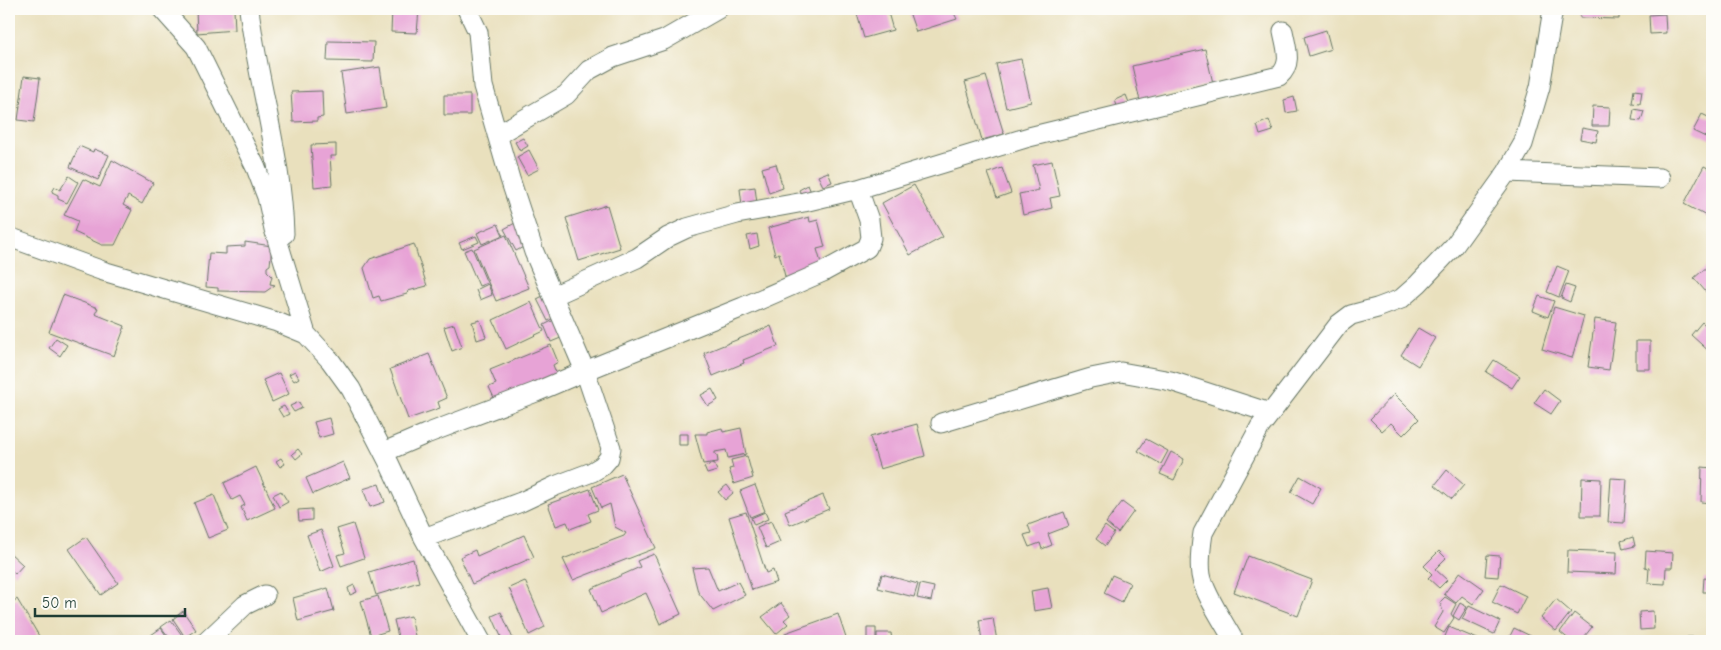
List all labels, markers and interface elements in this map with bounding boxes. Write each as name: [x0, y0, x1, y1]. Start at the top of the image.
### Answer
scale bar: [35, 585, 185, 617]
text: 50 m: [42, 594, 77, 612]

